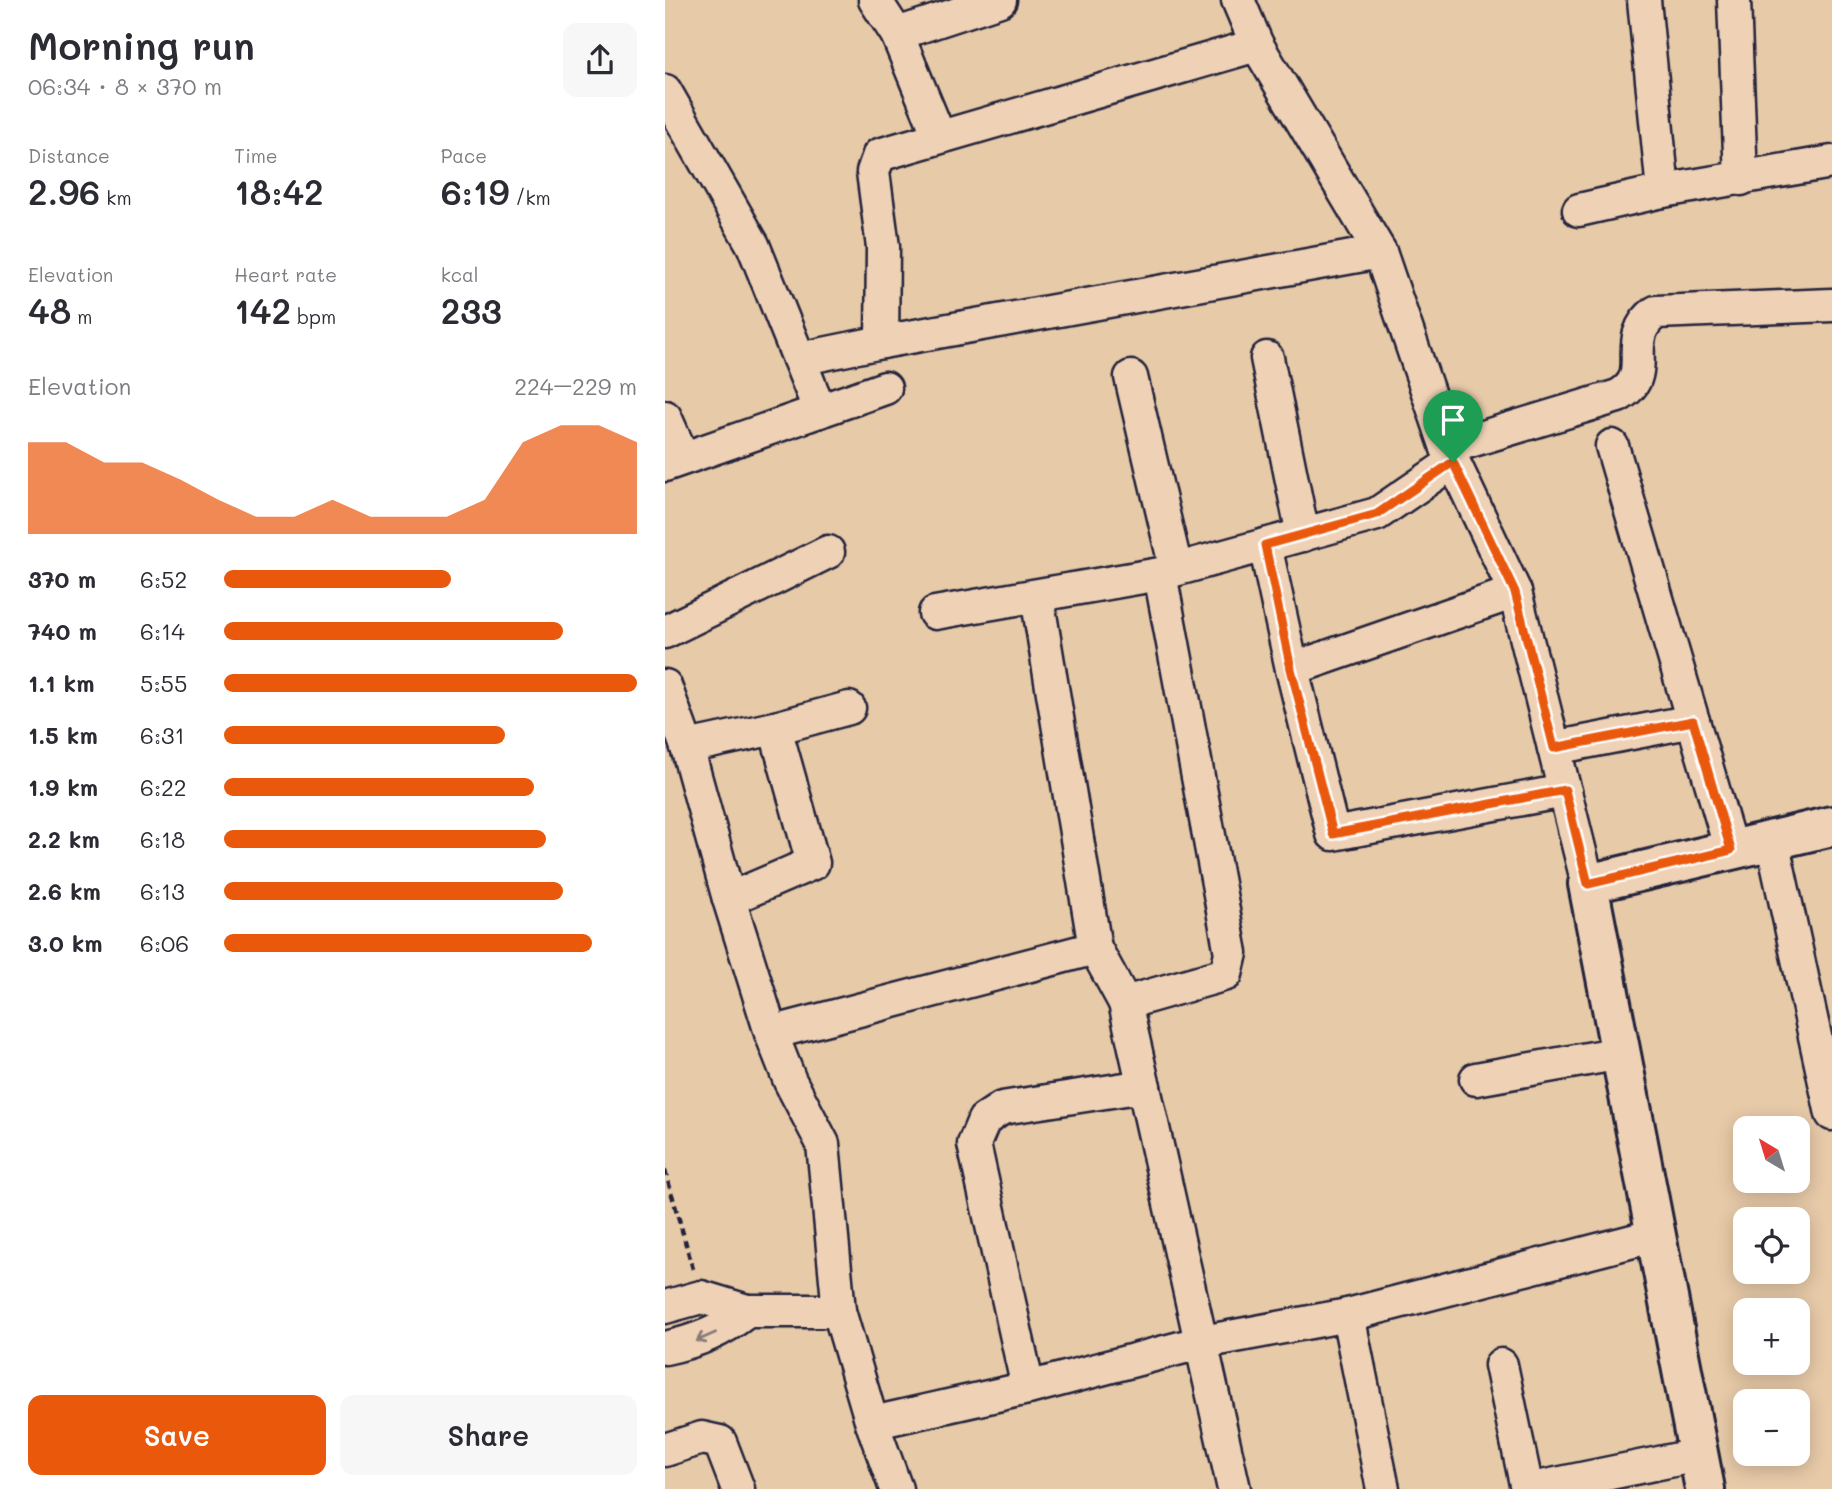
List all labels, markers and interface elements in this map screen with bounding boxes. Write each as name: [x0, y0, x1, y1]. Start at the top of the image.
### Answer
text: Morning run: [28, 20, 255, 70]
button: share: [563, 23, 637, 97]
text: 06:34 · 8 × 370 m: [28, 71, 222, 101]
text: Distance: [28, 143, 110, 168]
text: Time: [234, 143, 278, 168]
text: Pace: [441, 143, 487, 168]
text: 2.96: [28, 168, 100, 214]
text: 18:42: [234, 168, 324, 214]
text: 6:19: [441, 168, 509, 214]
text: km: [100, 185, 132, 210]
text: /km: [509, 185, 551, 210]
text: Elevation: [28, 262, 113, 287]
text: Heart rate: [234, 262, 337, 287]
text: kcal: [441, 262, 479, 287]
text: 48: [28, 287, 71, 333]
text: 142: [234, 287, 291, 333]
text: 233: [441, 287, 502, 333]
text: m: [71, 304, 92, 329]
text: bpm: [291, 304, 336, 329]
text: Elevation: [28, 371, 131, 401]
text: 224–229 m: [514, 371, 637, 401]
pin: [1423, 390, 1483, 462]
icon: arrive: [1434, 401, 1472, 439]
text: 370 m: [28, 564, 96, 594]
text: 6:52: [140, 564, 187, 594]
text: 740 m: [28, 616, 97, 646]
text: 6:14: [140, 616, 185, 646]
text: 1.1 km: [28, 668, 94, 698]
text: 5:55: [140, 668, 187, 698]
text: 1.5 km: [28, 720, 98, 750]
text: 6:31: [140, 720, 185, 750]
text: 1.9 km: [28, 772, 98, 802]
text: 6:22: [140, 772, 187, 802]
text: 2.2 km: [28, 824, 100, 854]
text: 6:18: [140, 824, 185, 854]
text: 2.6 km: [28, 876, 101, 906]
text: 6:13: [140, 876, 185, 906]
text: 3.0 km: [28, 928, 103, 958]
text: 6:06: [140, 928, 189, 958]
north arrow: [1733, 1116, 1809, 1194]
map controls: [1733, 1116, 1810, 1466]
button: locate: [1733, 1207, 1810, 1284]
button: +: [1733, 1298, 1810, 1375]
one-way arrow: [696, 1331, 717, 1344]
button: −: [1733, 1389, 1810, 1466]
button: Save: [28, 1395, 326, 1475]
button: Share: [340, 1395, 637, 1475]

